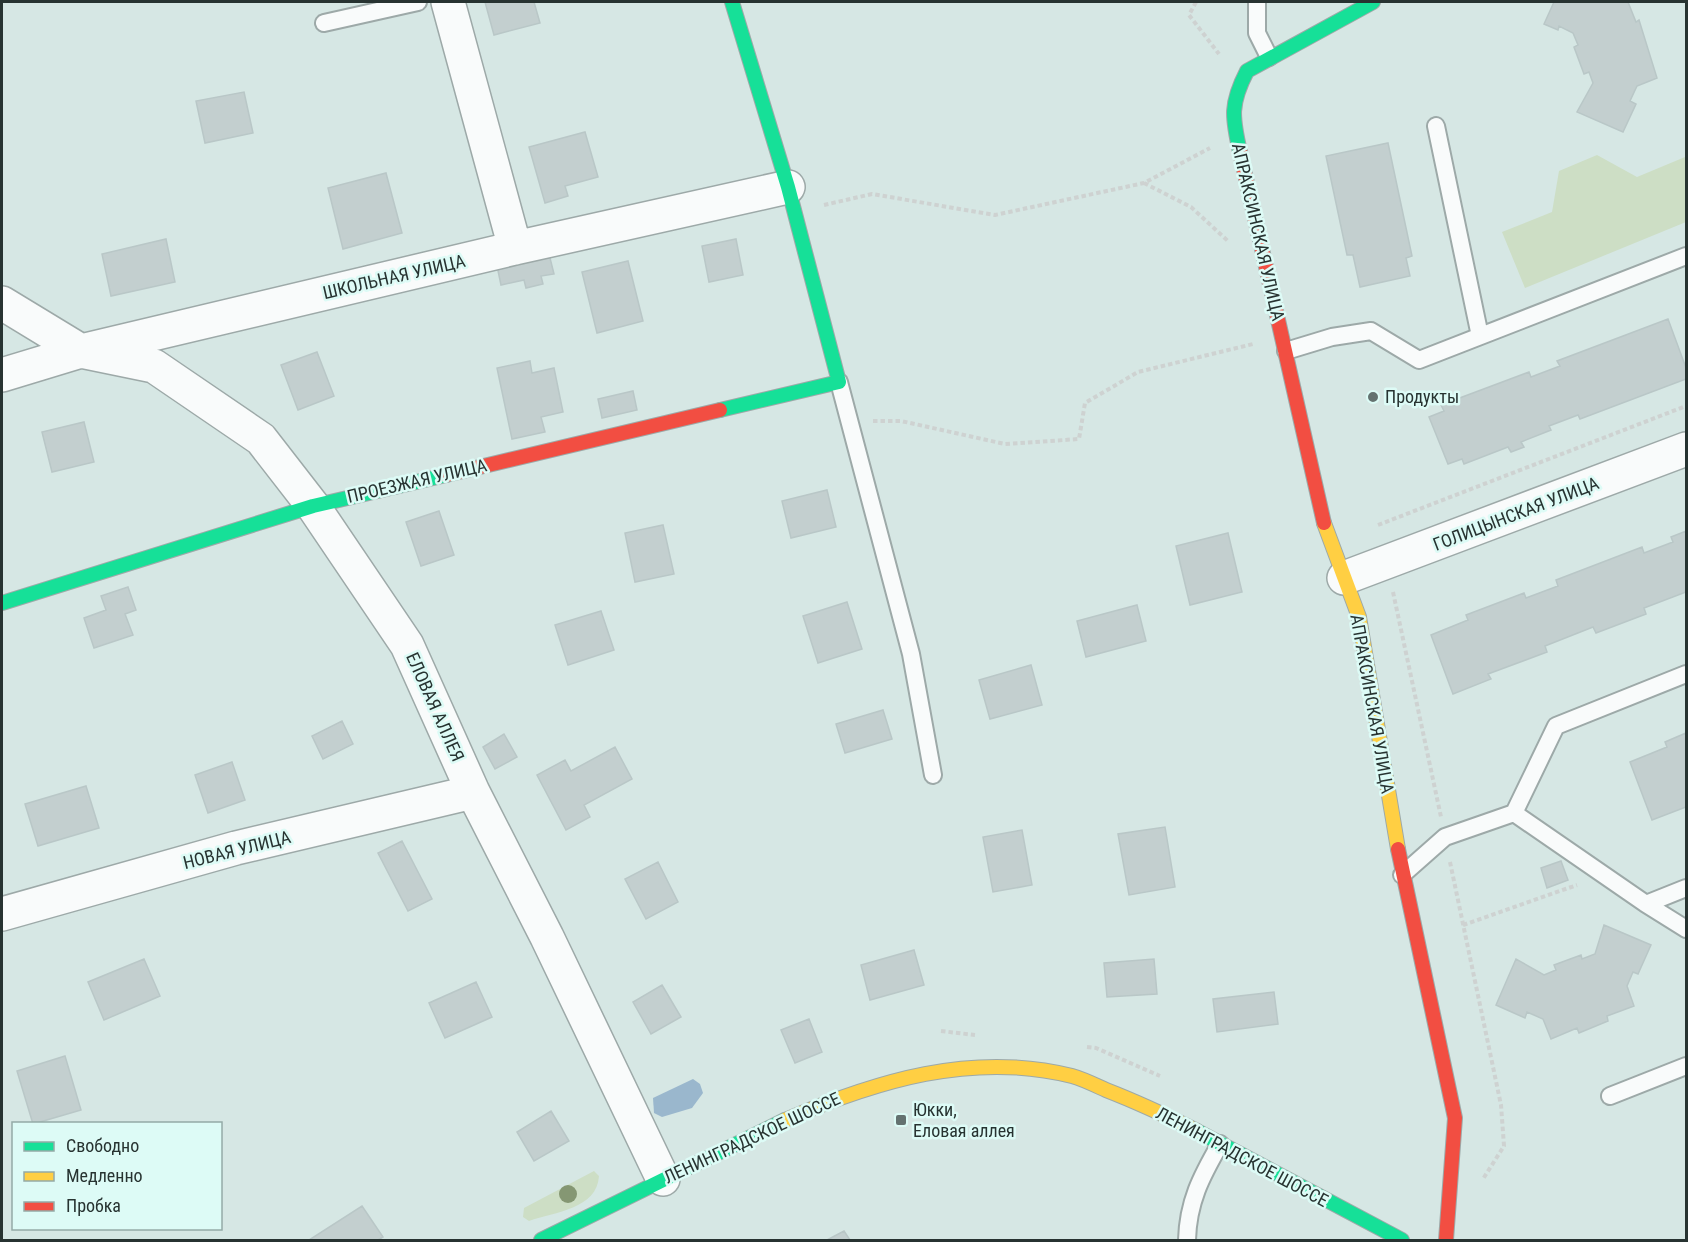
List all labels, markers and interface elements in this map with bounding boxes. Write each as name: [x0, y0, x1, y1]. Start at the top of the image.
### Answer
street label: АПРАКСИНСКАЯ УЛИЦА: [1228, 141, 1289, 323]
street label: ШКОЛЬНАЯ УЛИЦА: [321, 250, 468, 303]
place label: Продукты: [1385, 386, 1459, 407]
marker: Продукты: [1366, 390, 1380, 404]
street label: ПРОЕЗЖАЯ УЛИЦА: [345, 454, 489, 507]
street label: ГОЛИЦЫНСКАЯ УЛИЦА: [1430, 472, 1602, 555]
street label: АПРАКСИНСКАЯ УЛИЦА: [1346, 613, 1399, 796]
street label: ЕЛОВАЯ АЛЛЕЯ: [402, 649, 469, 765]
street label: НОВАЯ УЛИЦА: [181, 826, 293, 873]
street label: ЛЕНИНГРАДСКОЕ ШОССЕ: [660, 1087, 843, 1188]
place label: Юкки, Еловая аллея: [913, 1099, 1015, 1141]
street label: ЛЕНИНГРАДСКОЕ ШОССЕ: [1153, 1102, 1332, 1211]
marker: Юкки, Еловая аллея: [894, 1113, 908, 1127]
legend: [12, 1122, 222, 1230]
text: Свободно: [66, 1135, 139, 1156]
text: Медленно: [66, 1165, 143, 1186]
text: Пробка: [66, 1195, 121, 1216]

